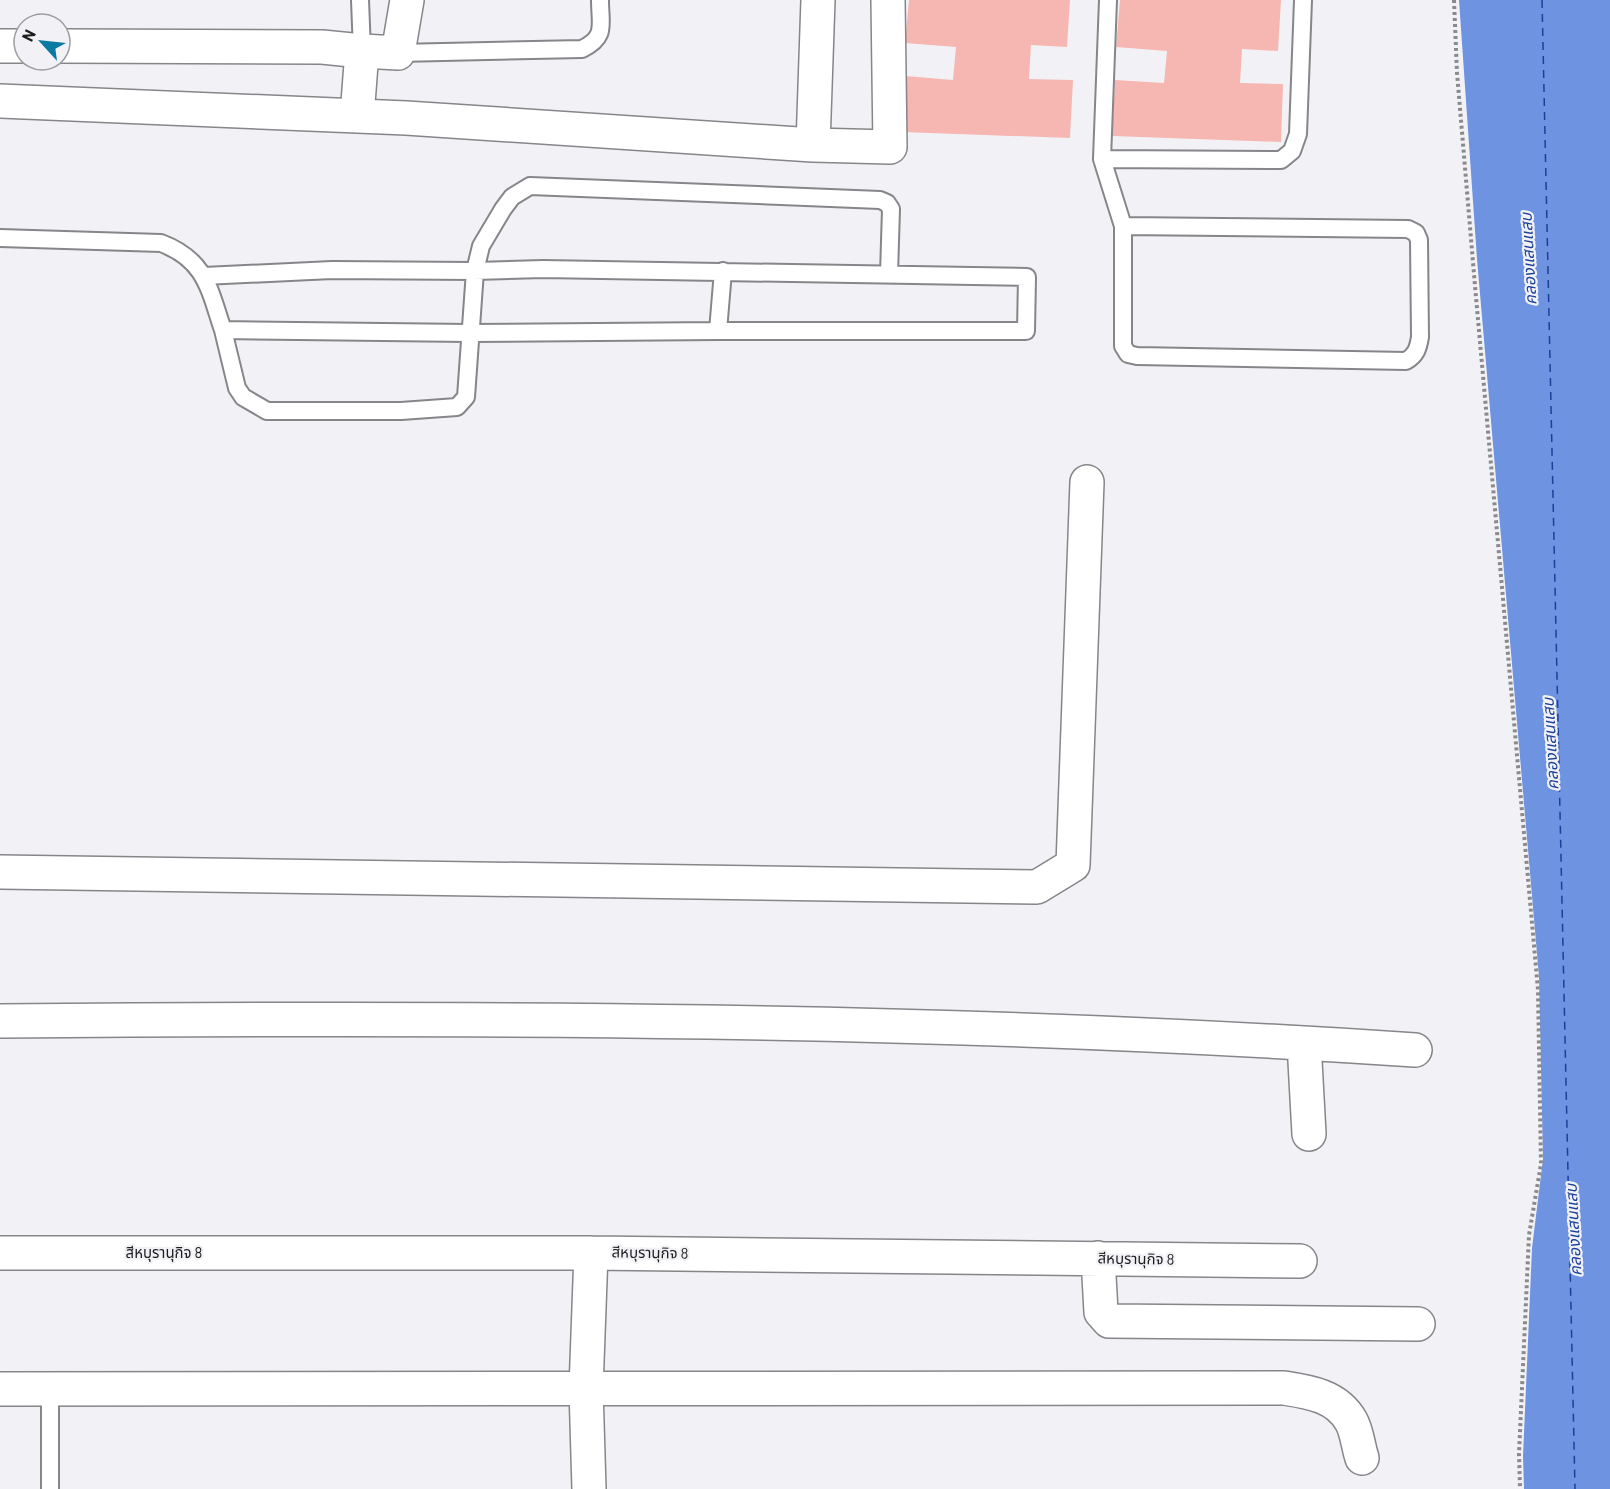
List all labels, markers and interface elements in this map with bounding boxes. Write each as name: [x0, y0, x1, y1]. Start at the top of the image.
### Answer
north arrow: [12, 12, 72, 72]
text: N: [17, 26, 39, 44]
water label: คลองแสนแสบ: [1516, 211, 1539, 306]
water label: คลองแสนแสบ: [1538, 696, 1561, 791]
water label: คลองแสนแสบ: [1561, 1182, 1584, 1277]
street label: สีหบุรานุกิจ 8: [611, 1242, 689, 1263]
street label: สีหบุรานุกิจ 8: [126, 1243, 202, 1262]
street label: สีหบุรานุกิจ 8: [1097, 1248, 1175, 1269]

